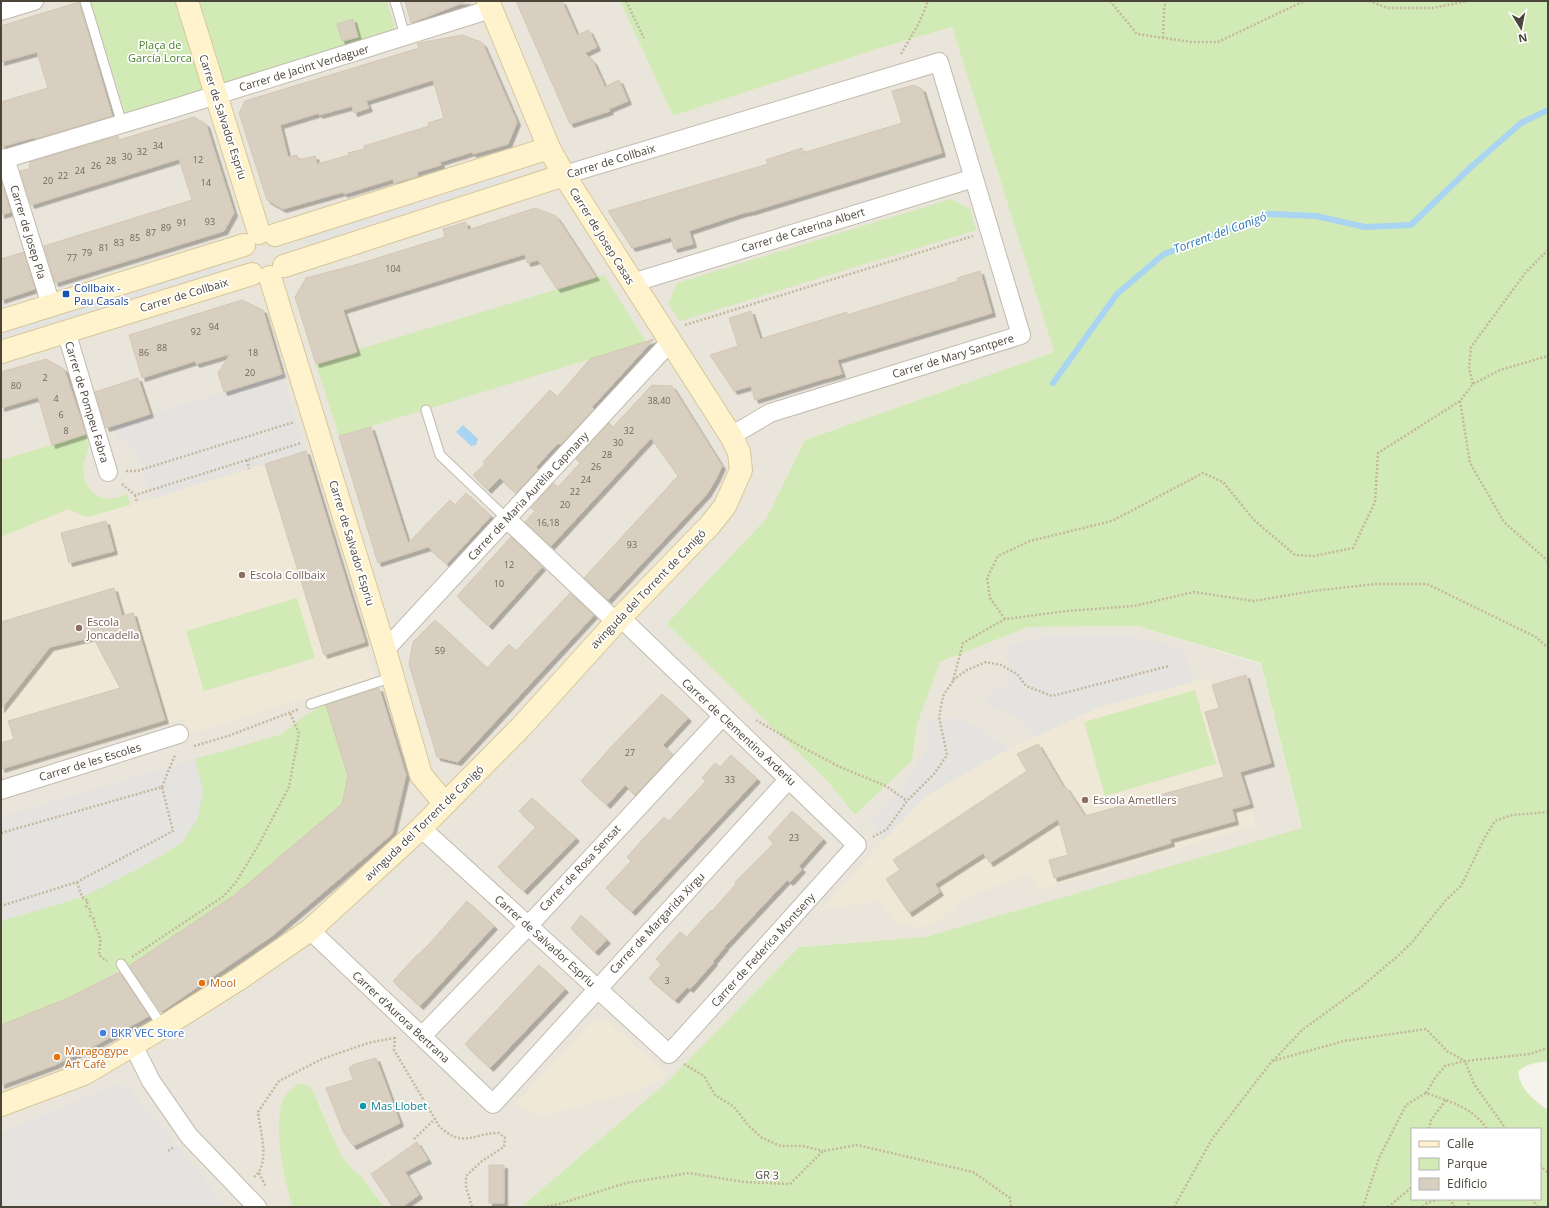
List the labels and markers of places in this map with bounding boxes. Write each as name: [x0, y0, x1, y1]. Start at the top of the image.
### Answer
place label: Collbaix - Pau Casals: [74, 280, 129, 308]
marker: Collbaix - Pau Casals: [61, 289, 71, 299]
place label: Escola Collbaix: [250, 567, 326, 582]
marker: Escola Collbaix: [237, 570, 247, 580]
place label: Escola Joncadella: [86, 614, 139, 642]
marker: Escola Joncadella: [74, 623, 84, 633]
place label: Escola Ametllers: [1093, 792, 1177, 807]
marker: Escola Ametllers: [1080, 795, 1090, 805]
place label: Mool: [210, 975, 236, 990]
marker: Mool: [197, 978, 207, 988]
place label: BKR VEC Store: [111, 1025, 184, 1040]
marker: BKR VEC Store: [98, 1028, 108, 1038]
place label: Maragogype Art Cafè: [65, 1043, 129, 1071]
marker: Maragogype Art Cafè: [52, 1052, 62, 1062]
place label: Mas Llobet: [371, 1098, 427, 1113]
marker: Mas Llobet: [358, 1101, 368, 1111]

